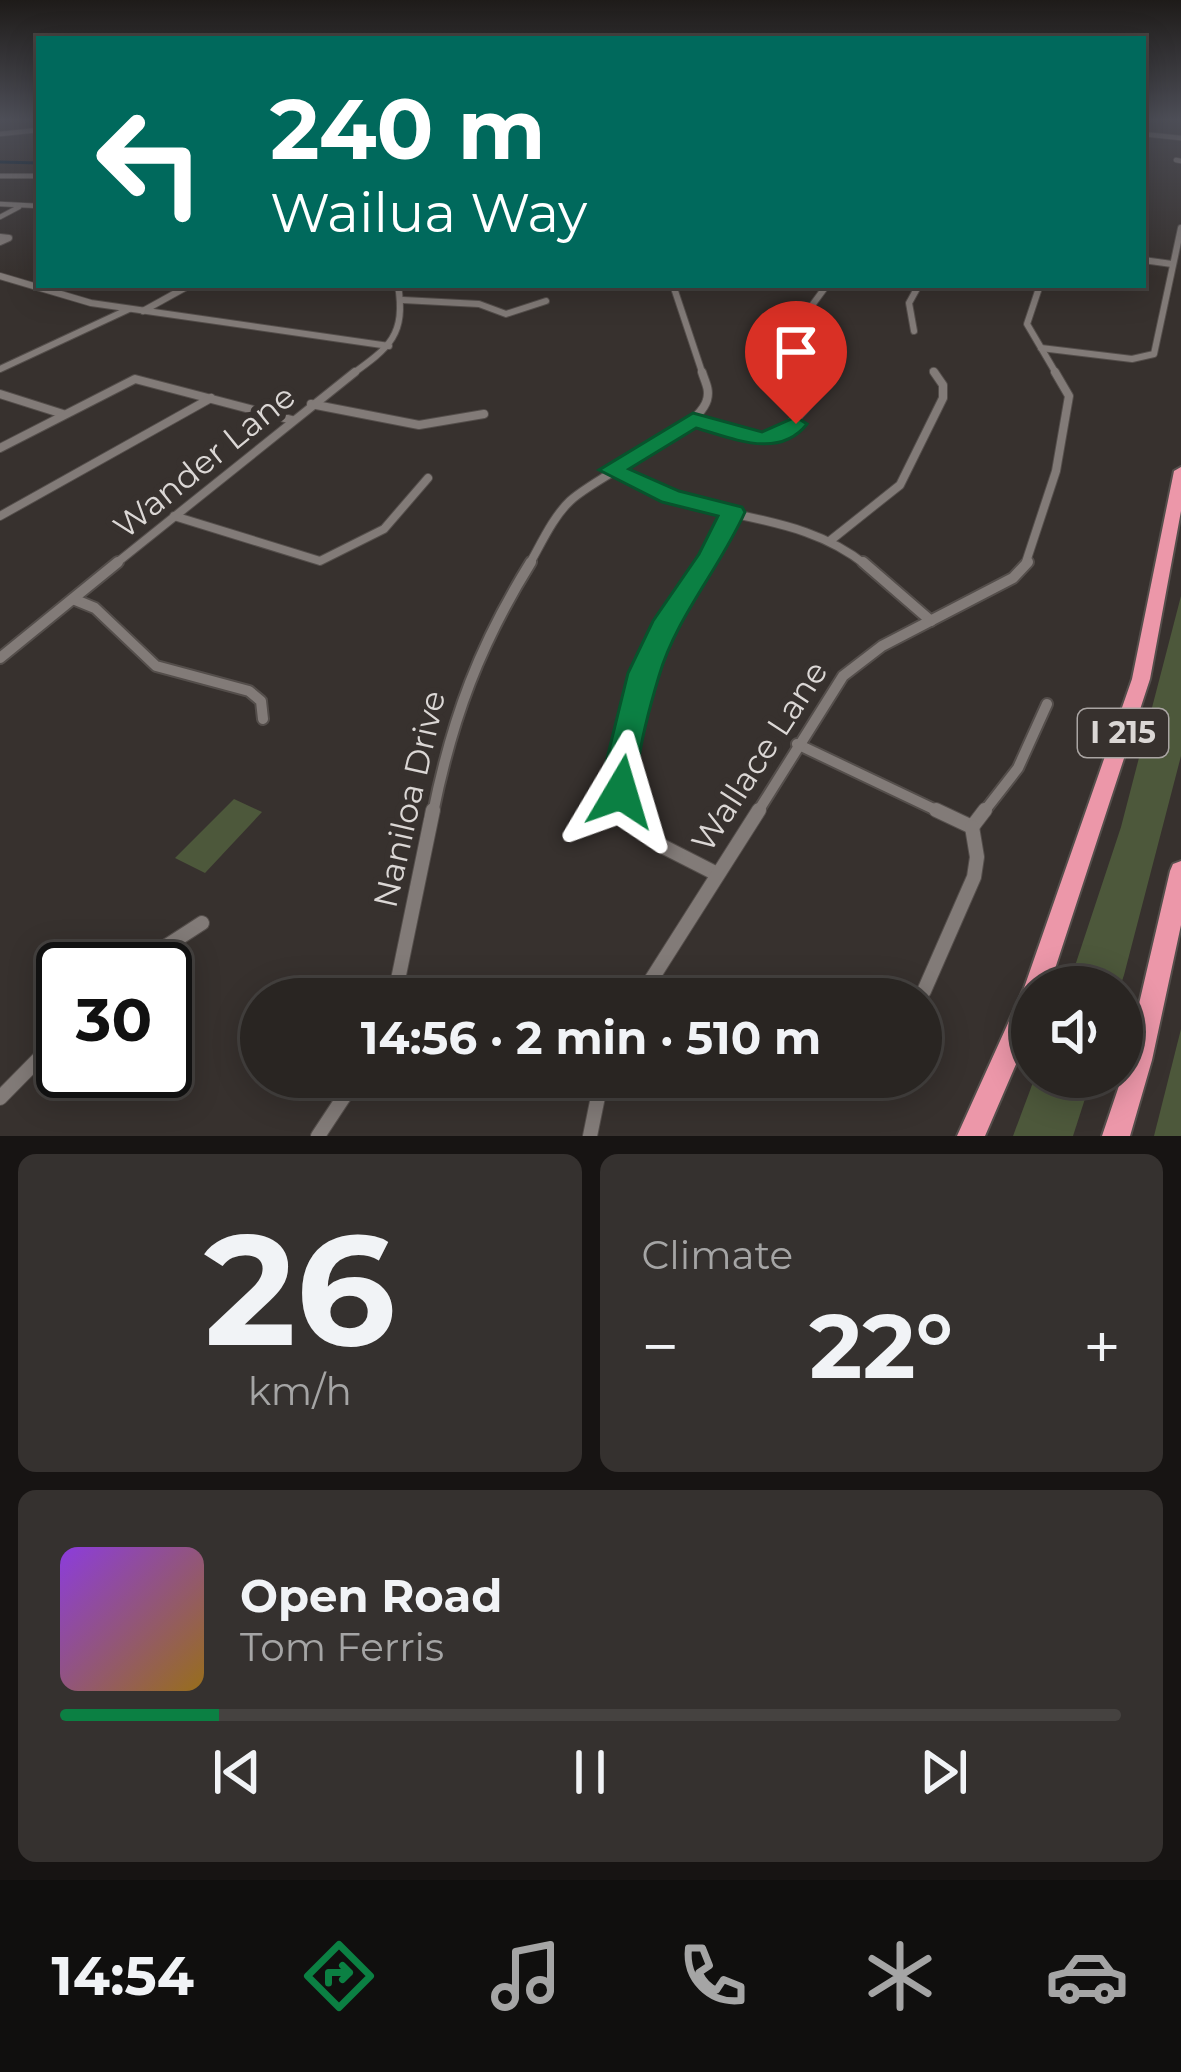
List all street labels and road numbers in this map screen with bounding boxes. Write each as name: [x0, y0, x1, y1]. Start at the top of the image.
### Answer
street label: Wander Lane: [105, 376, 303, 546]
street label: Wallace Lane: [682, 653, 836, 859]
street label: Naniloa Drive: [365, 687, 453, 911]
road number: I 215: [1078, 709, 1168, 757]

